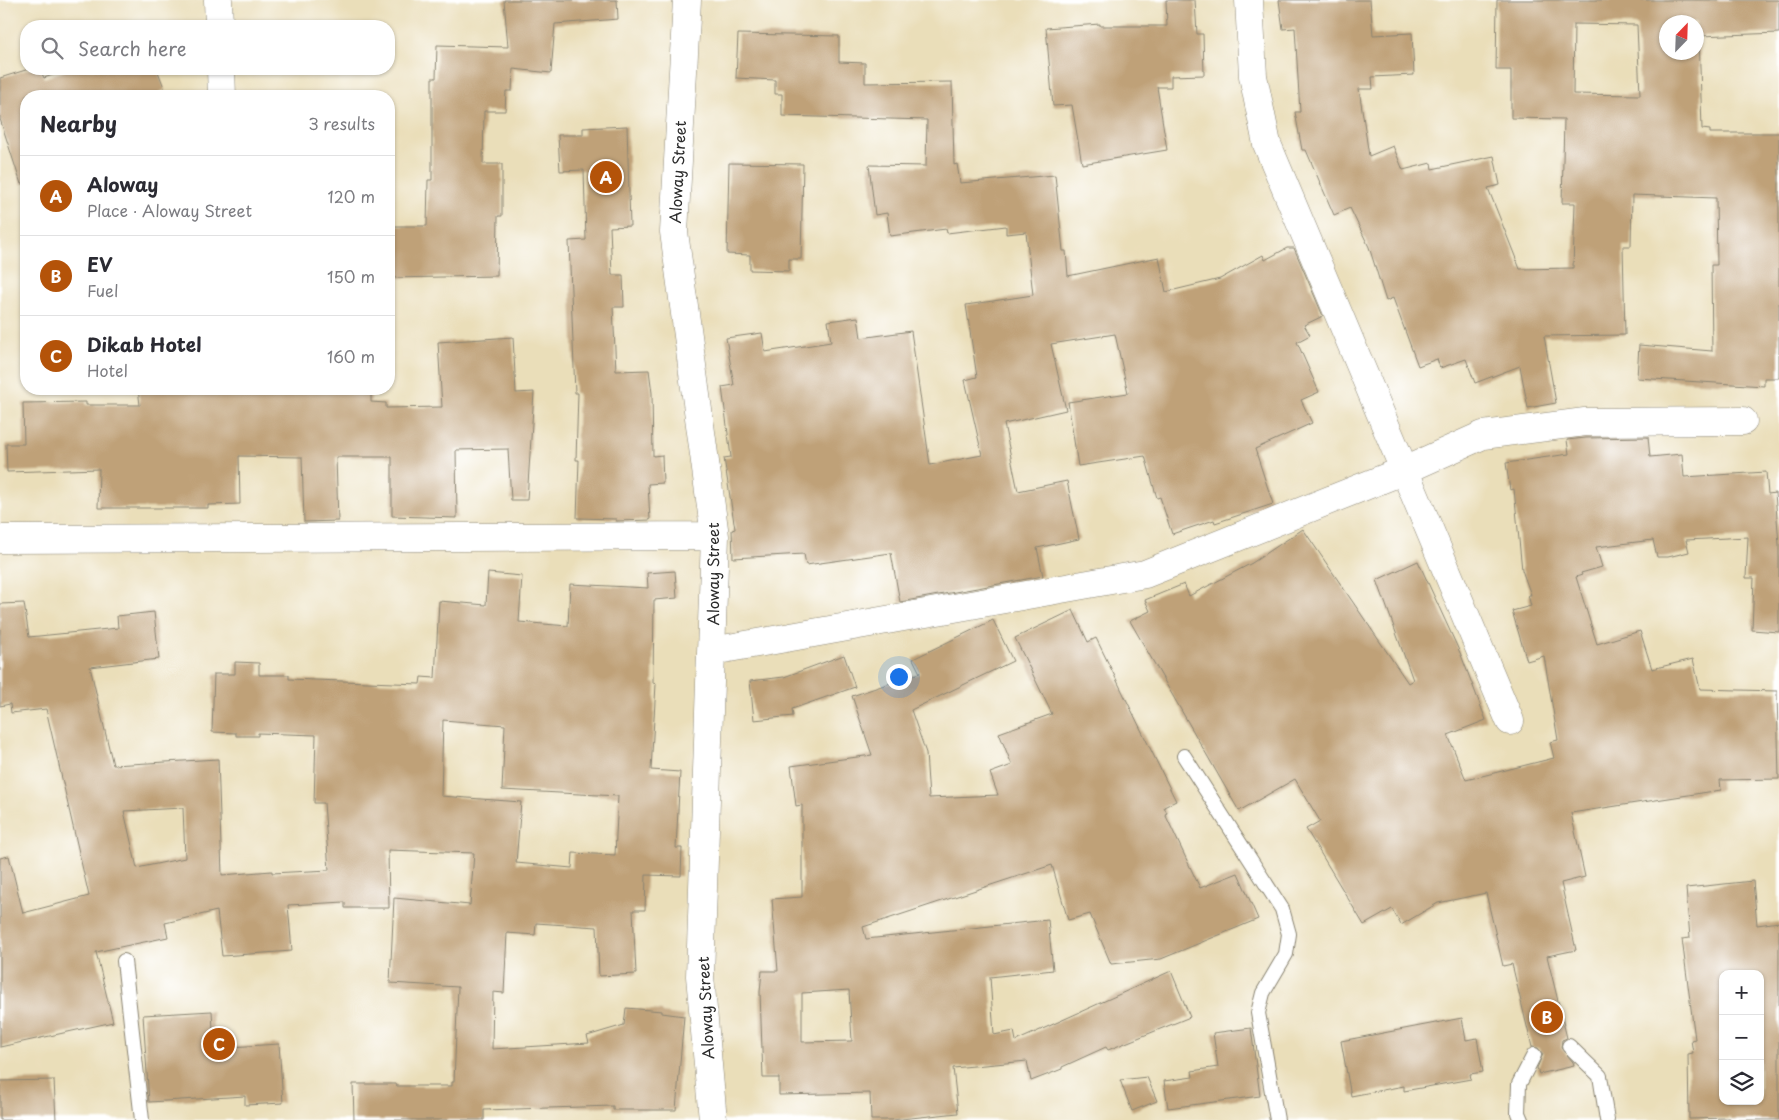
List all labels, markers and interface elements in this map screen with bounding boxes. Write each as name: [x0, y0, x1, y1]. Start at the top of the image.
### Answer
north arrow: [1659, 15, 1704, 60]
search box: [20, 20, 395, 75]
icon: search: [38, 34, 66, 62]
text: Search here: [78, 34, 187, 62]
text: Nearby: [40, 107, 117, 139]
text: 3 results: [308, 111, 375, 135]
street label: Aloway Street: [663, 120, 691, 224]
pin: A: [590, 158, 622, 196]
text: Aloway: [87, 170, 158, 198]
text: A: [50, 184, 62, 208]
text: 120 m: [328, 184, 375, 208]
text: Place · Aloway Street: [87, 198, 252, 222]
text: EV: [87, 250, 113, 278]
text: B: [51, 264, 61, 288]
text: 150 m: [327, 264, 375, 288]
text: Fuel: [87, 278, 118, 302]
text: Dikab Hotel: [87, 330, 201, 358]
text: C: [50, 344, 62, 368]
text: 160 m: [327, 344, 375, 368]
text: Hotel: [87, 358, 128, 382]
street label: Aloway Street: [701, 522, 724, 626]
your location: [886, 664, 912, 690]
street label: Aloway Street: [691, 956, 719, 1060]
map controls: [1719, 970, 1764, 1105]
button: +: [1719, 970, 1764, 1015]
pin: B: [1531, 998, 1563, 1036]
button: −: [1719, 1015, 1764, 1060]
pin: C: [203, 1025, 235, 1063]
button: layers: [1719, 1060, 1764, 1105]

